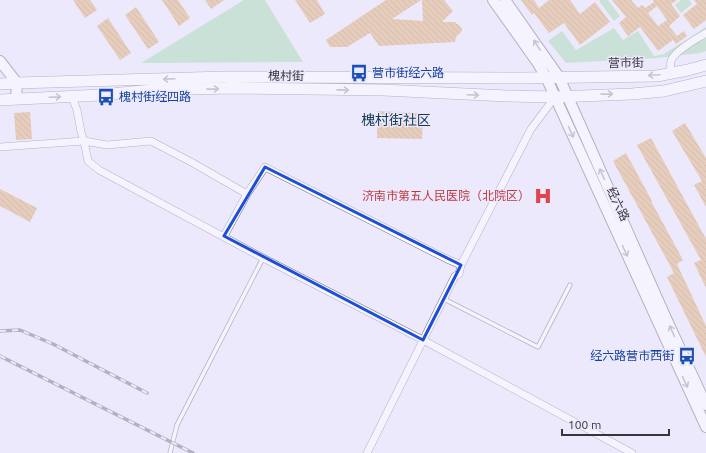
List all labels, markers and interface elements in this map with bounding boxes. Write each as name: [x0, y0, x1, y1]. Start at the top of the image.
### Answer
one-way arrow: [532, 40, 541, 51]
street label: 营市街: [608, 56, 644, 69]
bus stop icon: 营市街经六路: [349, 63, 369, 83]
place label: 营市街经六路: [372, 66, 444, 79]
street label: 槐村街: [268, 69, 304, 82]
one-way arrow: [648, 72, 661, 79]
one-way arrow: [163, 75, 176, 82]
one-way arrow: [206, 85, 219, 92]
one-way arrow: [336, 86, 349, 94]
bus stop icon: 槐村街经四路: [96, 87, 116, 107]
place label: 槐村街经四路: [119, 90, 191, 103]
one-way arrow: [600, 90, 613, 98]
one-way arrow: [466, 91, 479, 98]
one-way arrow: [48, 93, 61, 101]
district label: 槐村街社区: [361, 112, 431, 128]
one-way arrow: [568, 126, 575, 138]
one-way arrow: [598, 169, 605, 181]
street label: 经六路: [605, 185, 632, 223]
hospital icon: 济南市第五人民医院（北院区）: [533, 186, 553, 206]
place label: 济南市第五人民医院（北院区）: [362, 189, 530, 202]
one-way arrow: [622, 245, 629, 257]
one-way arrow: [668, 326, 675, 338]
bus stop icon: 经六路营市西街: [677, 346, 697, 366]
place label: 经六路营市西街: [590, 349, 674, 362]
one-way arrow: [682, 375, 689, 387]
scale bar: [562, 411, 669, 437]
text: 100 m: [568, 418, 601, 431]

